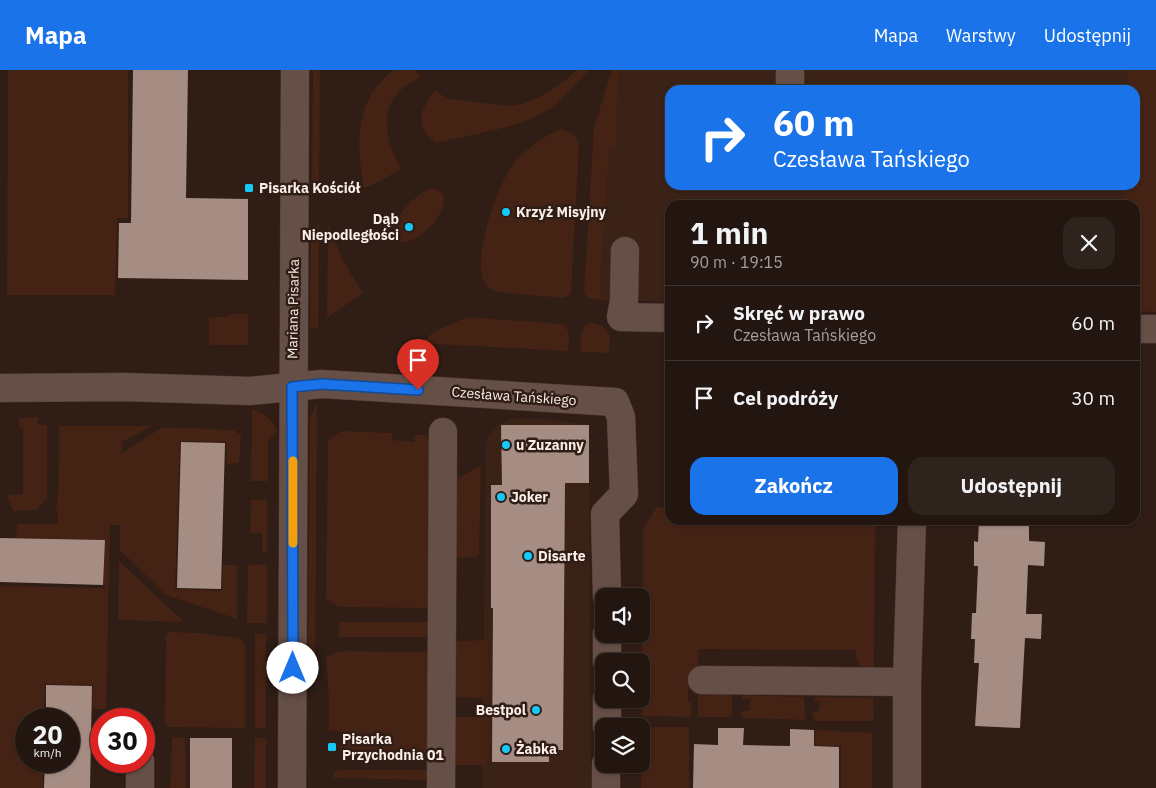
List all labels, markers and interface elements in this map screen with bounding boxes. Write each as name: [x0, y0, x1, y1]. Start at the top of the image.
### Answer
text: Mapa: [25, 19, 87, 51]
text: Mapa: [874, 24, 918, 47]
text: Warstwy: [946, 24, 1016, 47]
text: Udostępnij: [1044, 24, 1131, 47]
text: 60 m: [773, 100, 855, 146]
icon: right: [690, 105, 755, 170]
text: Czesława Tańskiego: [773, 144, 970, 173]
place label: Pisarka Kościół: [259, 179, 361, 197]
marker: Pisarka Kościół: [243, 182, 255, 194]
place label: Krzyż Misyjny: [516, 203, 607, 221]
marker: Krzyż Misyjny: [500, 206, 512, 218]
place label: Dąb Niepodległości: [302, 210, 399, 244]
text: 1 min: [690, 213, 768, 252]
button: close: [1063, 217, 1115, 269]
marker: Dąb Niepodległości: [403, 221, 415, 233]
text: 90 m · 19:15: [690, 252, 783, 272]
street label: Mariana Pisarka: [283, 258, 303, 359]
text: Skręć w prawo: [733, 301, 865, 325]
icon: right: [690, 309, 718, 337]
text: 60 m: [1071, 311, 1115, 335]
text: Czesława Tańskiego: [733, 325, 876, 345]
pin: [397, 339, 439, 390]
icon: arrive: [404, 346, 432, 374]
street label: Czesława Tańskiego: [451, 383, 577, 409]
icon: arrive: [690, 384, 718, 412]
text: Cel podróży: [733, 386, 838, 410]
text: 30 m: [1071, 386, 1115, 410]
place label: u Zuzanny: [516, 436, 584, 454]
marker: u Zuzanny: [500, 439, 512, 451]
button: Zakończ: [690, 457, 898, 515]
button: Udostępnij: [908, 457, 1115, 515]
place label: Joker: [511, 488, 548, 506]
marker: Joker: [495, 491, 507, 503]
place label: Disarte: [538, 547, 586, 565]
marker: Disarte: [522, 550, 534, 562]
map controls: [595, 588, 650, 773]
button: sound: [595, 588, 650, 643]
position arrow: [266, 641, 318, 693]
button: search: [595, 653, 650, 708]
place label: Bestpol: [476, 701, 526, 719]
marker: Bestpol: [530, 704, 542, 716]
speed limit sign: 30: [90, 708, 155, 773]
text: 20: [32, 718, 63, 751]
button: layers: [595, 718, 650, 773]
place label: Pisarka Przychodnia 01: [342, 730, 444, 764]
place label: Żabka: [516, 740, 557, 758]
marker: Pisarka Przychodnia 01: [326, 741, 338, 753]
marker: Żabka: [500, 743, 512, 755]
text: km/h: [33, 745, 62, 760]

